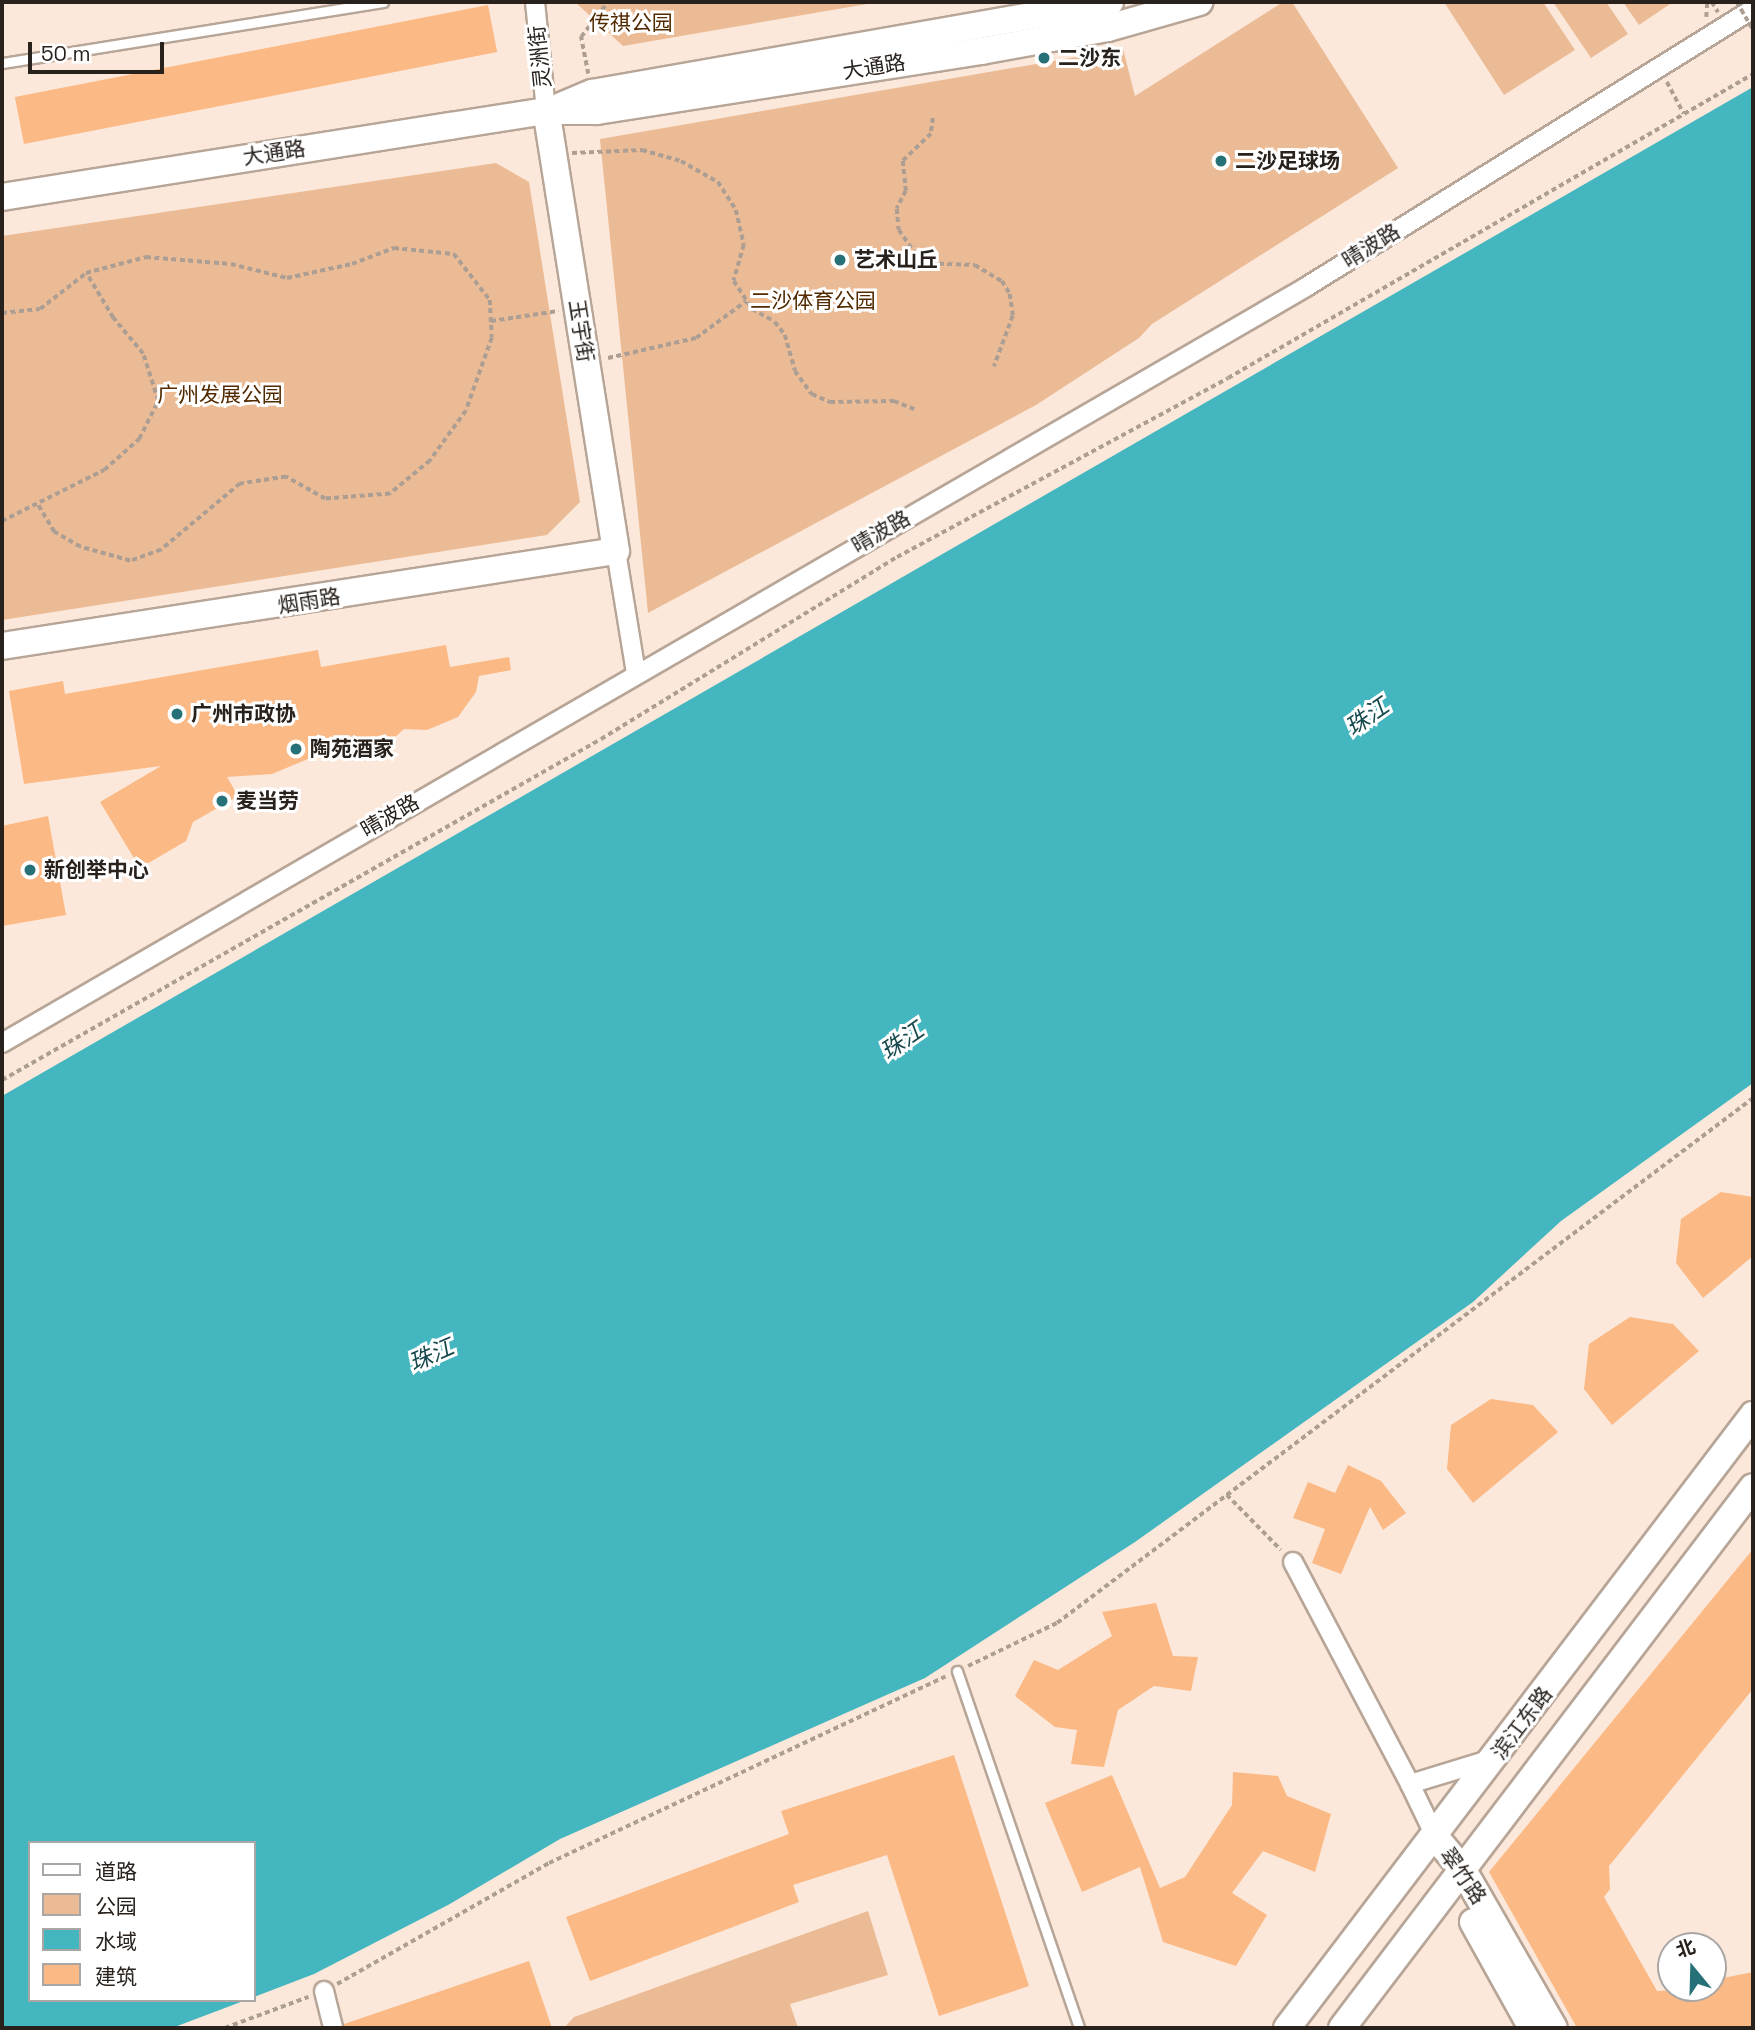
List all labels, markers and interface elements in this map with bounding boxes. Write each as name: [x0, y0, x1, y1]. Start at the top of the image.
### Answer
park label: 传祺公园: [589, 10, 673, 36]
street label: 灵洲街: [524, 24, 556, 90]
scale bar: [32, 28, 168, 72]
text: 50 m: [41, 40, 91, 67]
place label: 二沙东: [1058, 45, 1121, 71]
street label: 大通路: [841, 50, 907, 84]
marker: 二沙东: [1036, 50, 1052, 66]
street label: 大通路: [241, 136, 307, 170]
place label: 二沙足球场: [1235, 148, 1340, 174]
marker: 二沙足球场: [1213, 153, 1229, 169]
street label: 晴波路: [1338, 219, 1404, 273]
place label: 艺术山丘: [854, 247, 938, 273]
marker: 艺术山丘: [832, 252, 848, 268]
park label: 二沙体育公园: [750, 288, 876, 314]
street label: 玉宇街: [564, 298, 598, 364]
park label: 广州发展公园: [157, 382, 283, 408]
street label: 晴波路: [847, 505, 915, 559]
street label: 烟雨路: [276, 584, 342, 618]
water label: 珠江: [1340, 693, 1394, 741]
place label: 广州市政协: [191, 701, 296, 727]
marker: 广州市政协: [169, 706, 185, 722]
place label: 陶苑酒家: [310, 736, 394, 762]
marker: 陶苑酒家: [288, 741, 304, 757]
place label: 麦当劳: [236, 788, 299, 814]
street label: 晴波路: [356, 789, 424, 843]
marker: 麦当劳: [214, 793, 230, 809]
place label: 新创举中心: [44, 857, 149, 883]
marker: 新创举中心: [22, 862, 38, 878]
water label: 珠江: [875, 1017, 929, 1065]
water label: 珠江: [404, 1333, 458, 1377]
street label: 滨江东路: [1487, 1682, 1557, 1764]
legend: [28, 1841, 256, 2002]
street label: 翠竹路: [1435, 1843, 1491, 1909]
text: 道路: [95, 1858, 137, 1885]
text: 公园: [95, 1893, 137, 1920]
text: 水域: [95, 1928, 137, 1955]
north arrow: [1657, 1932, 1727, 2002]
text: 北: [1673, 1934, 1699, 1963]
text: 建筑: [95, 1963, 137, 1990]

